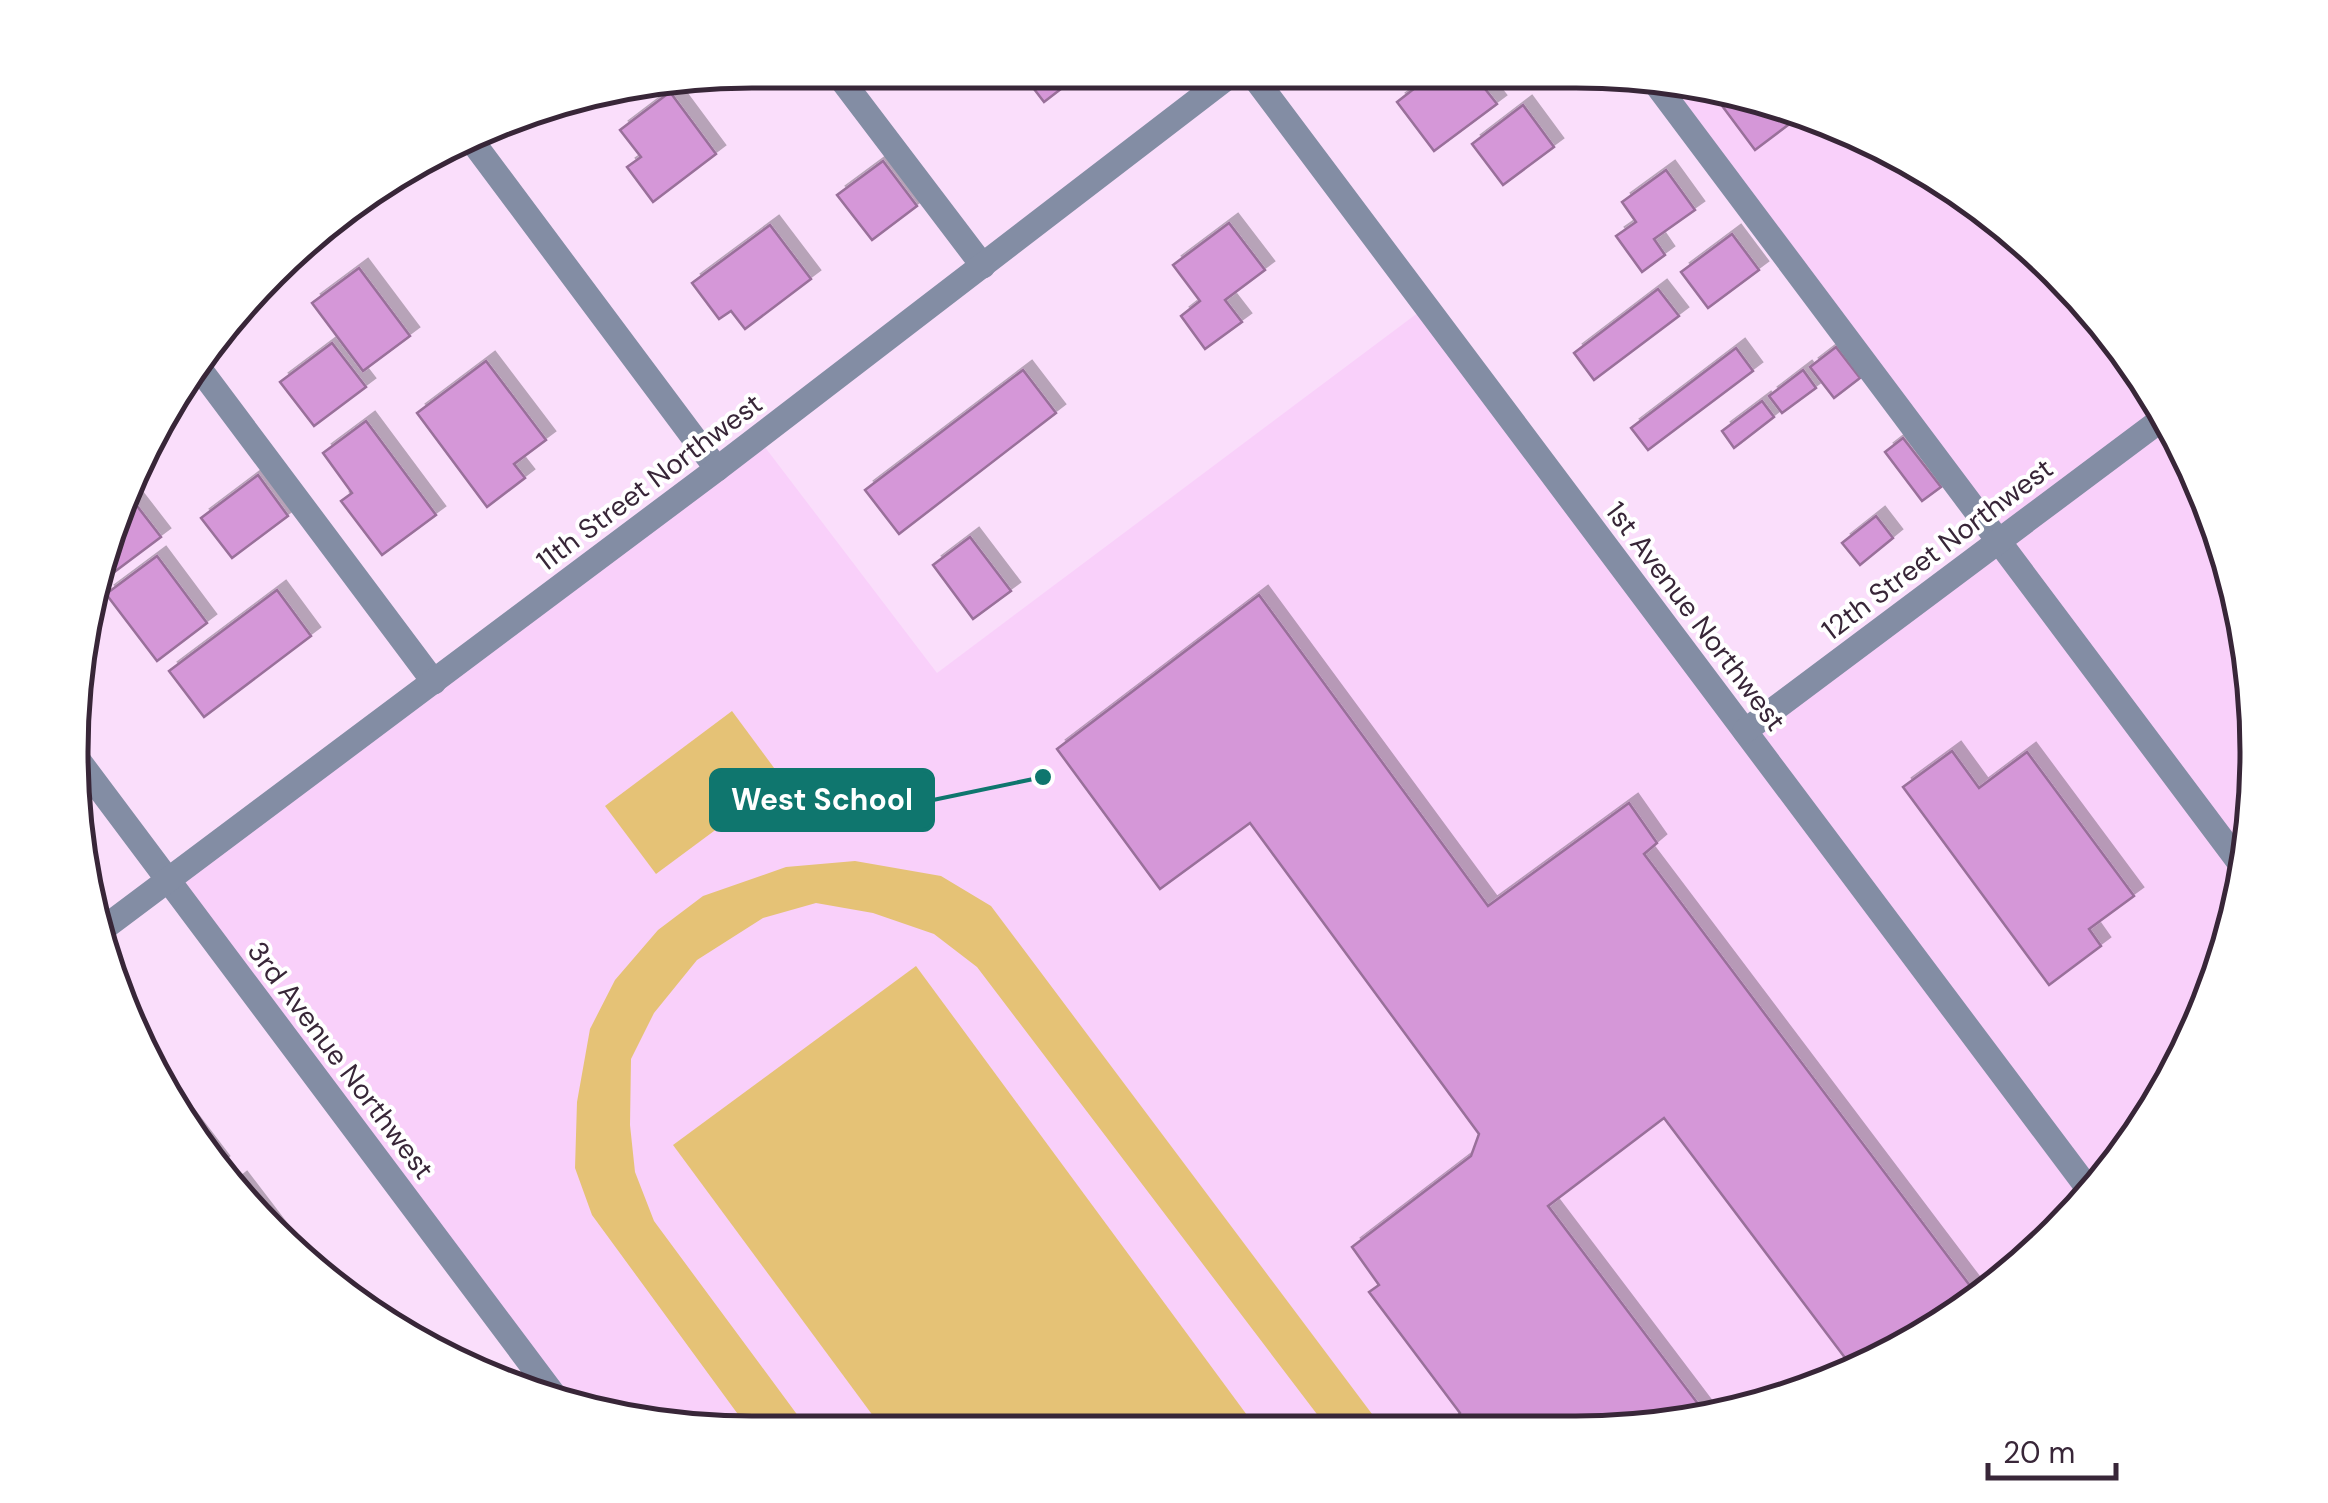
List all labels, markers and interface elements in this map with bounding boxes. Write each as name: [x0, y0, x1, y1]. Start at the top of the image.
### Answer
street label: 11th Street Northwest: [529, 385, 770, 579]
street label: 12th Street Northwest: [1814, 450, 2061, 649]
street label: 1st Avenue Northwest: [1597, 494, 1794, 738]
callout: West School: [711, 770, 933, 830]
text: West School: [731, 780, 913, 819]
street label: 3rd Avenue Northwest: [239, 934, 442, 1187]
scale bar: [1988, 1418, 2116, 1480]
text: 20 m: [2003, 1433, 2075, 1472]

